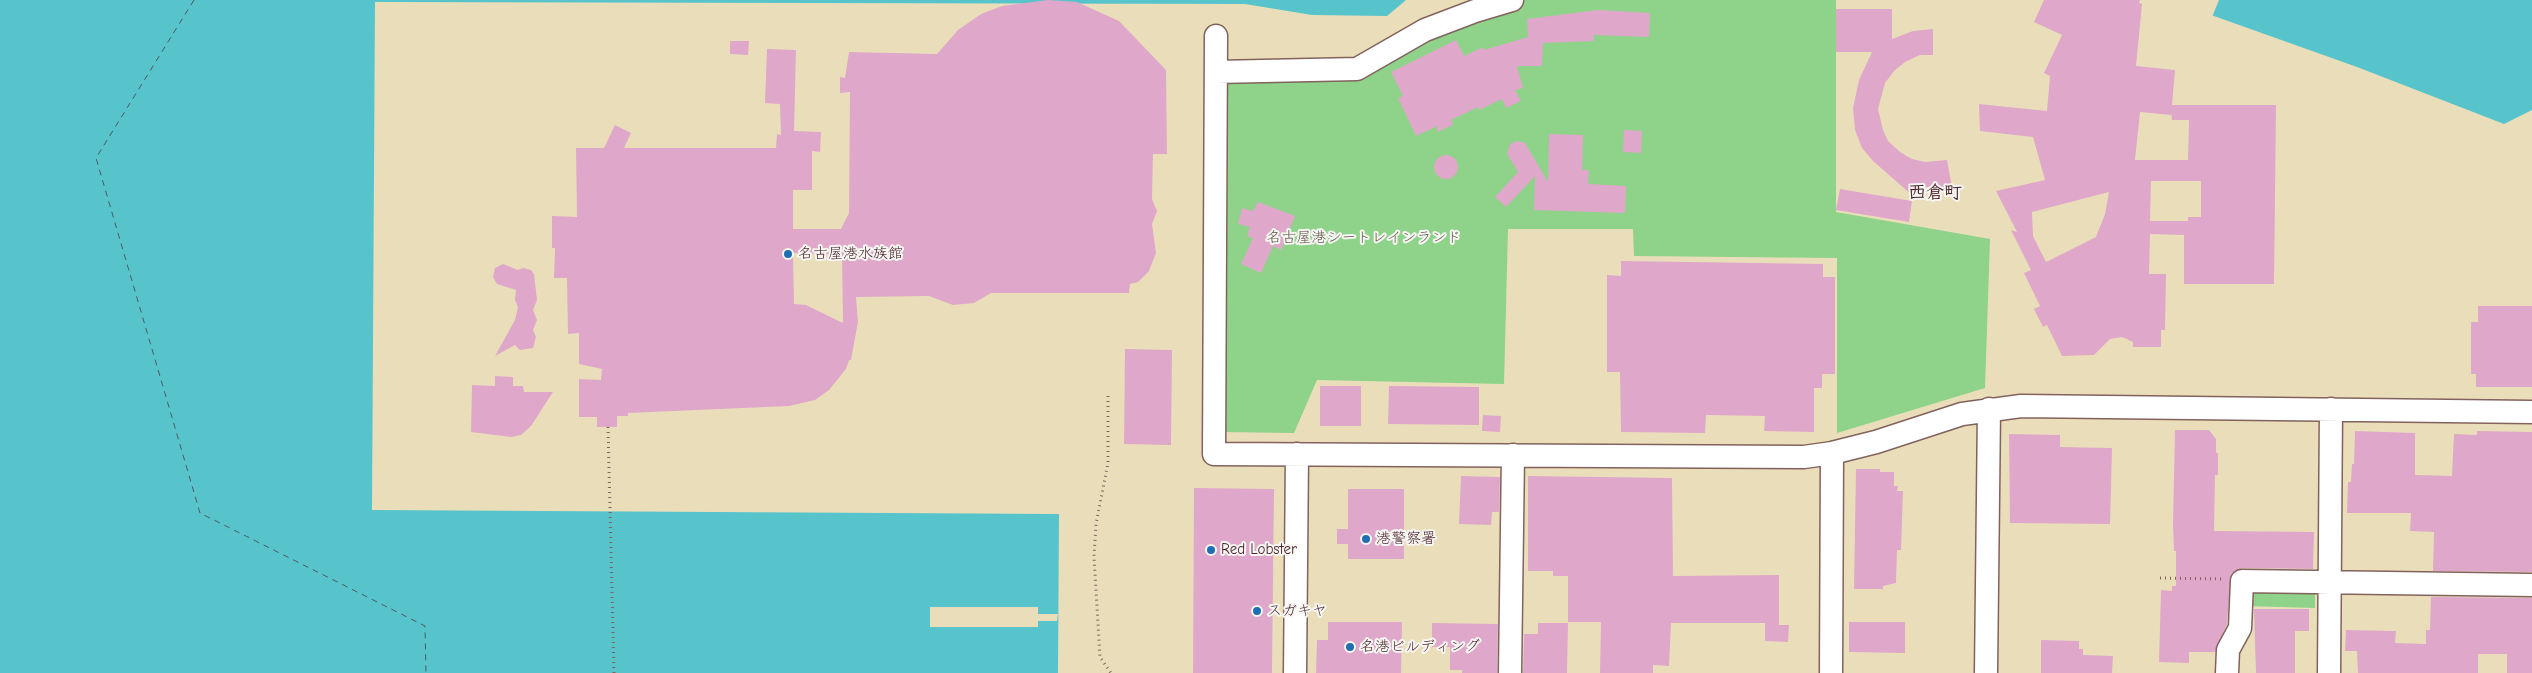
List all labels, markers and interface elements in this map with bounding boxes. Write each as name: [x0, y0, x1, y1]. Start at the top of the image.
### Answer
district label: 西倉町: [1908, 182, 1962, 204]
park label: 名古屋港シートレインランド: [1267, 229, 1461, 247]
place label: 名古屋港水族館: [798, 245, 903, 263]
marker: 名古屋港水族館: [782, 248, 794, 260]
place label: 港警察署: [1376, 530, 1436, 548]
marker: 港警察署: [1360, 533, 1372, 545]
place label: Red Lobster: [1221, 541, 1297, 559]
marker: Red Lobster: [1205, 544, 1217, 556]
place label: スガキヤ: [1267, 602, 1327, 620]
marker: スガキヤ: [1251, 605, 1263, 617]
place label: 名港ビルディング: [1360, 638, 1480, 656]
marker: 名港ビルディング: [1344, 641, 1356, 653]

